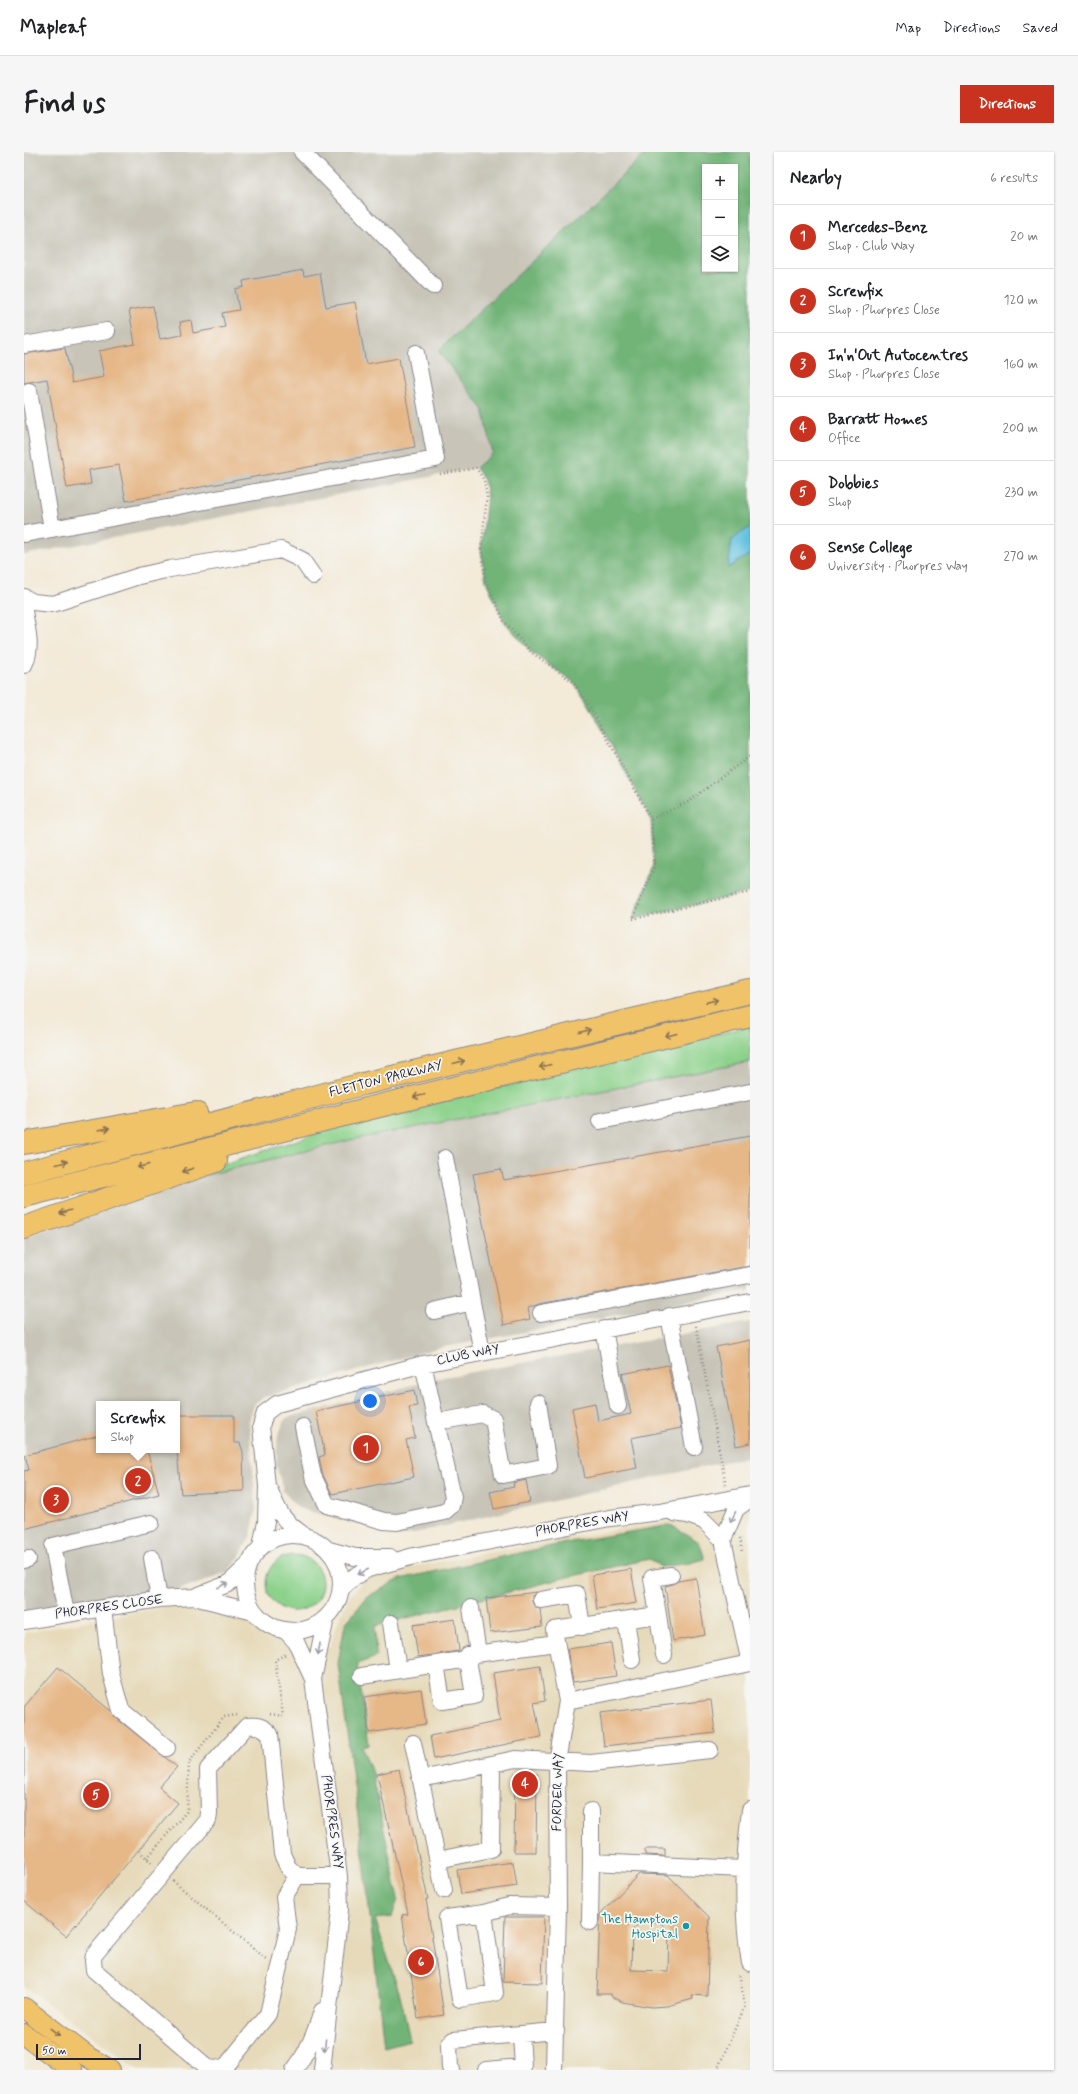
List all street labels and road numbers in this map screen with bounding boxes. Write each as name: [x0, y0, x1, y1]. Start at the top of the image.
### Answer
street label: FLETTON PARKWAY: [327, 1056, 445, 1101]
street label: CLUB WAY: [435, 1341, 501, 1369]
street label: PHORPRES WAY: [534, 1507, 630, 1541]
street label: PHORPRES CLOSE: [54, 1591, 164, 1623]
street label: FORDER WAY: [549, 1752, 567, 1832]
street label: PHORPRES WAY: [317, 1774, 347, 1870]

